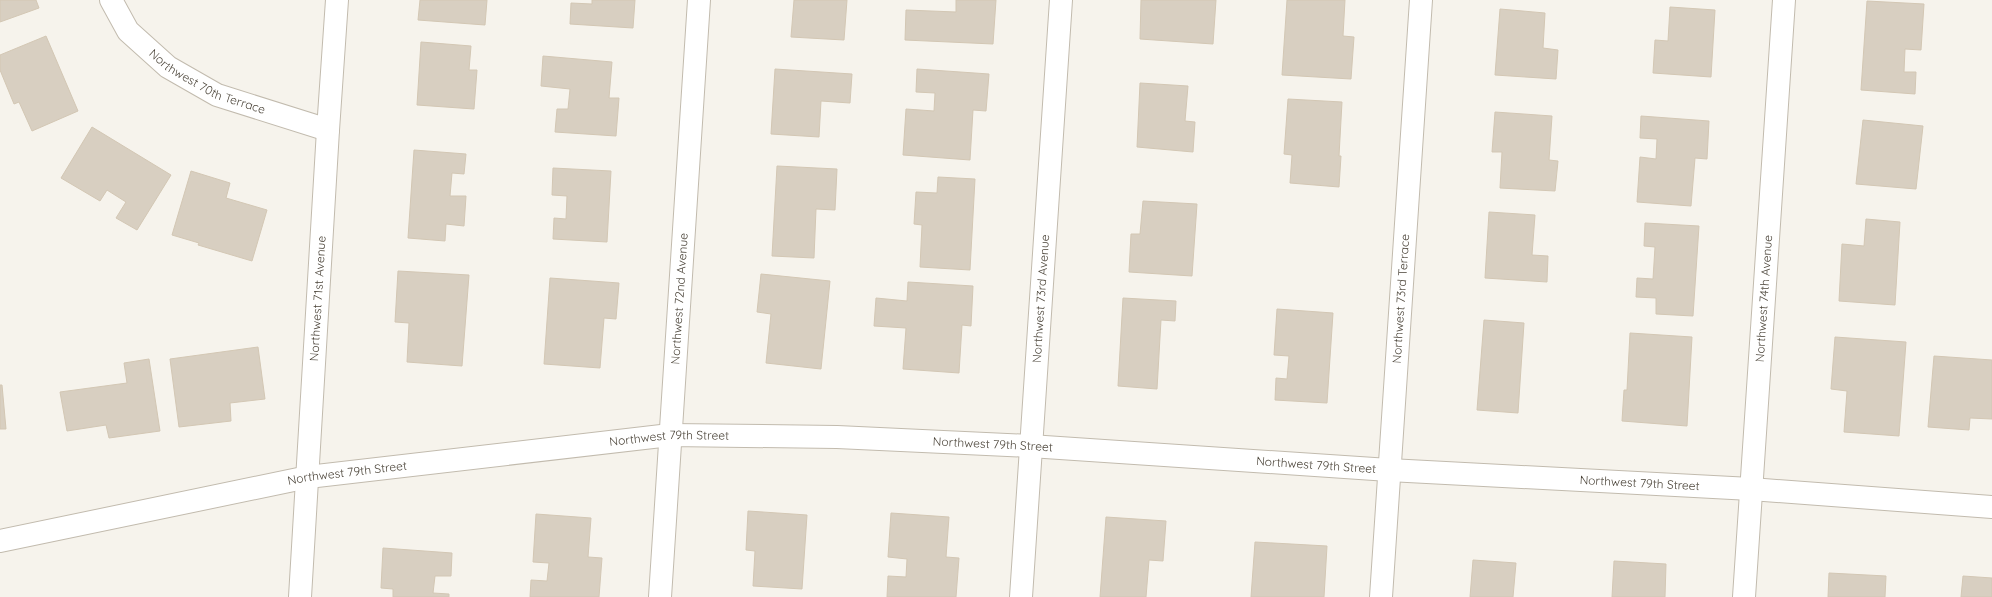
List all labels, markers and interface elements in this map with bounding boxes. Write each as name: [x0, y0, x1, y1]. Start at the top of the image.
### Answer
street label: Northwest 70th Terrace: [146, 46, 268, 117]
street label: Northwest 72nd Avenue: [667, 232, 691, 365]
street label: Northwest 73rd Terrace: [1389, 233, 1412, 364]
street label: Northwest 73rd Avenue: [1029, 234, 1052, 363]
street label: Northwest 74th Avenue: [1752, 234, 1775, 363]
street label: Northwest 71st Avenue: [306, 235, 329, 362]
street label: Northwest 79th Street: [608, 427, 729, 449]
street label: Northwest 79th Street: [932, 433, 1053, 455]
street label: Northwest 79th Street: [1256, 453, 1377, 476]
street label: Northwest 79th Street: [286, 458, 408, 488]
street label: Northwest 79th Street: [1579, 472, 1700, 493]

